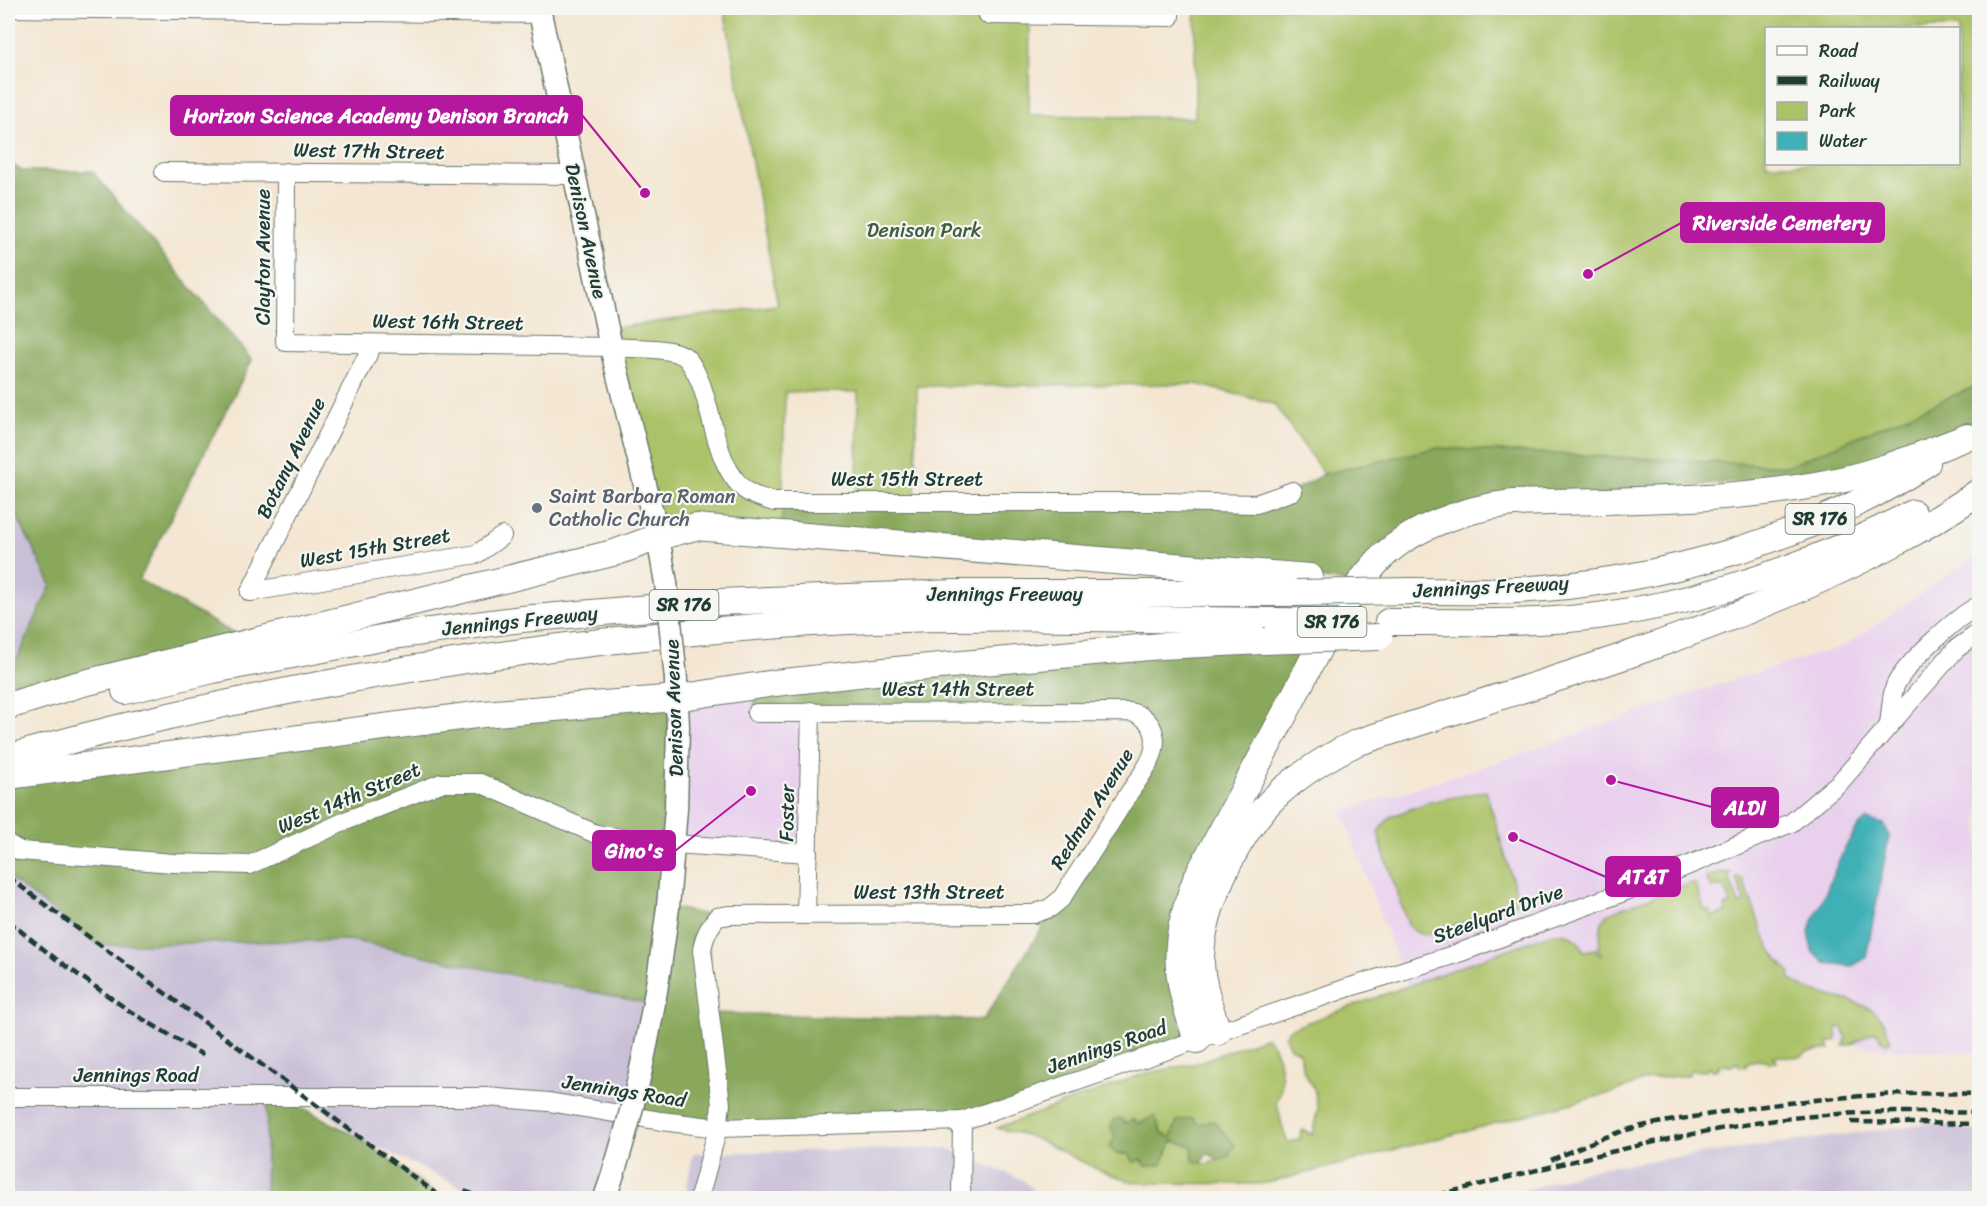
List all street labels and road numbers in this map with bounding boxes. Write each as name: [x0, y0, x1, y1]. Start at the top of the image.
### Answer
street label: West 17th Street: [293, 132, 445, 170]
street label: Denison Avenue: [555, 160, 617, 302]
street label: Clayton Avenue: [246, 189, 281, 325]
street label: West 16th Street: [372, 303, 524, 341]
street label: Botany Avenue: [246, 391, 336, 525]
street label: West 15th Street: [831, 462, 983, 497]
road number: SR 176: [1786, 504, 1854, 534]
street label: West 15th Street: [297, 518, 453, 578]
street label: Jennings Freeway: [1411, 565, 1570, 609]
street label: Jennings Freeway: [926, 577, 1084, 612]
road number: SR 176: [650, 590, 718, 620]
street label: Jennings Freeway: [440, 595, 600, 647]
road number: SR 176: [1298, 607, 1366, 637]
street label: Denison Avenue: [654, 638, 694, 777]
street label: West 14th Street: [882, 672, 1034, 707]
street label: Redman Avenue: [1041, 741, 1143, 877]
street label: West 14th Street: [272, 752, 426, 844]
street label: Foster: [769, 783, 805, 842]
street label: Steelyard Drive: [1428, 874, 1568, 954]
street label: West 13th Street: [854, 875, 1005, 910]
street label: Jennings Road: [1041, 1010, 1173, 1084]
street label: Jennings Road: [73, 1058, 200, 1093]
street label: Jennings Road: [559, 1064, 690, 1118]

